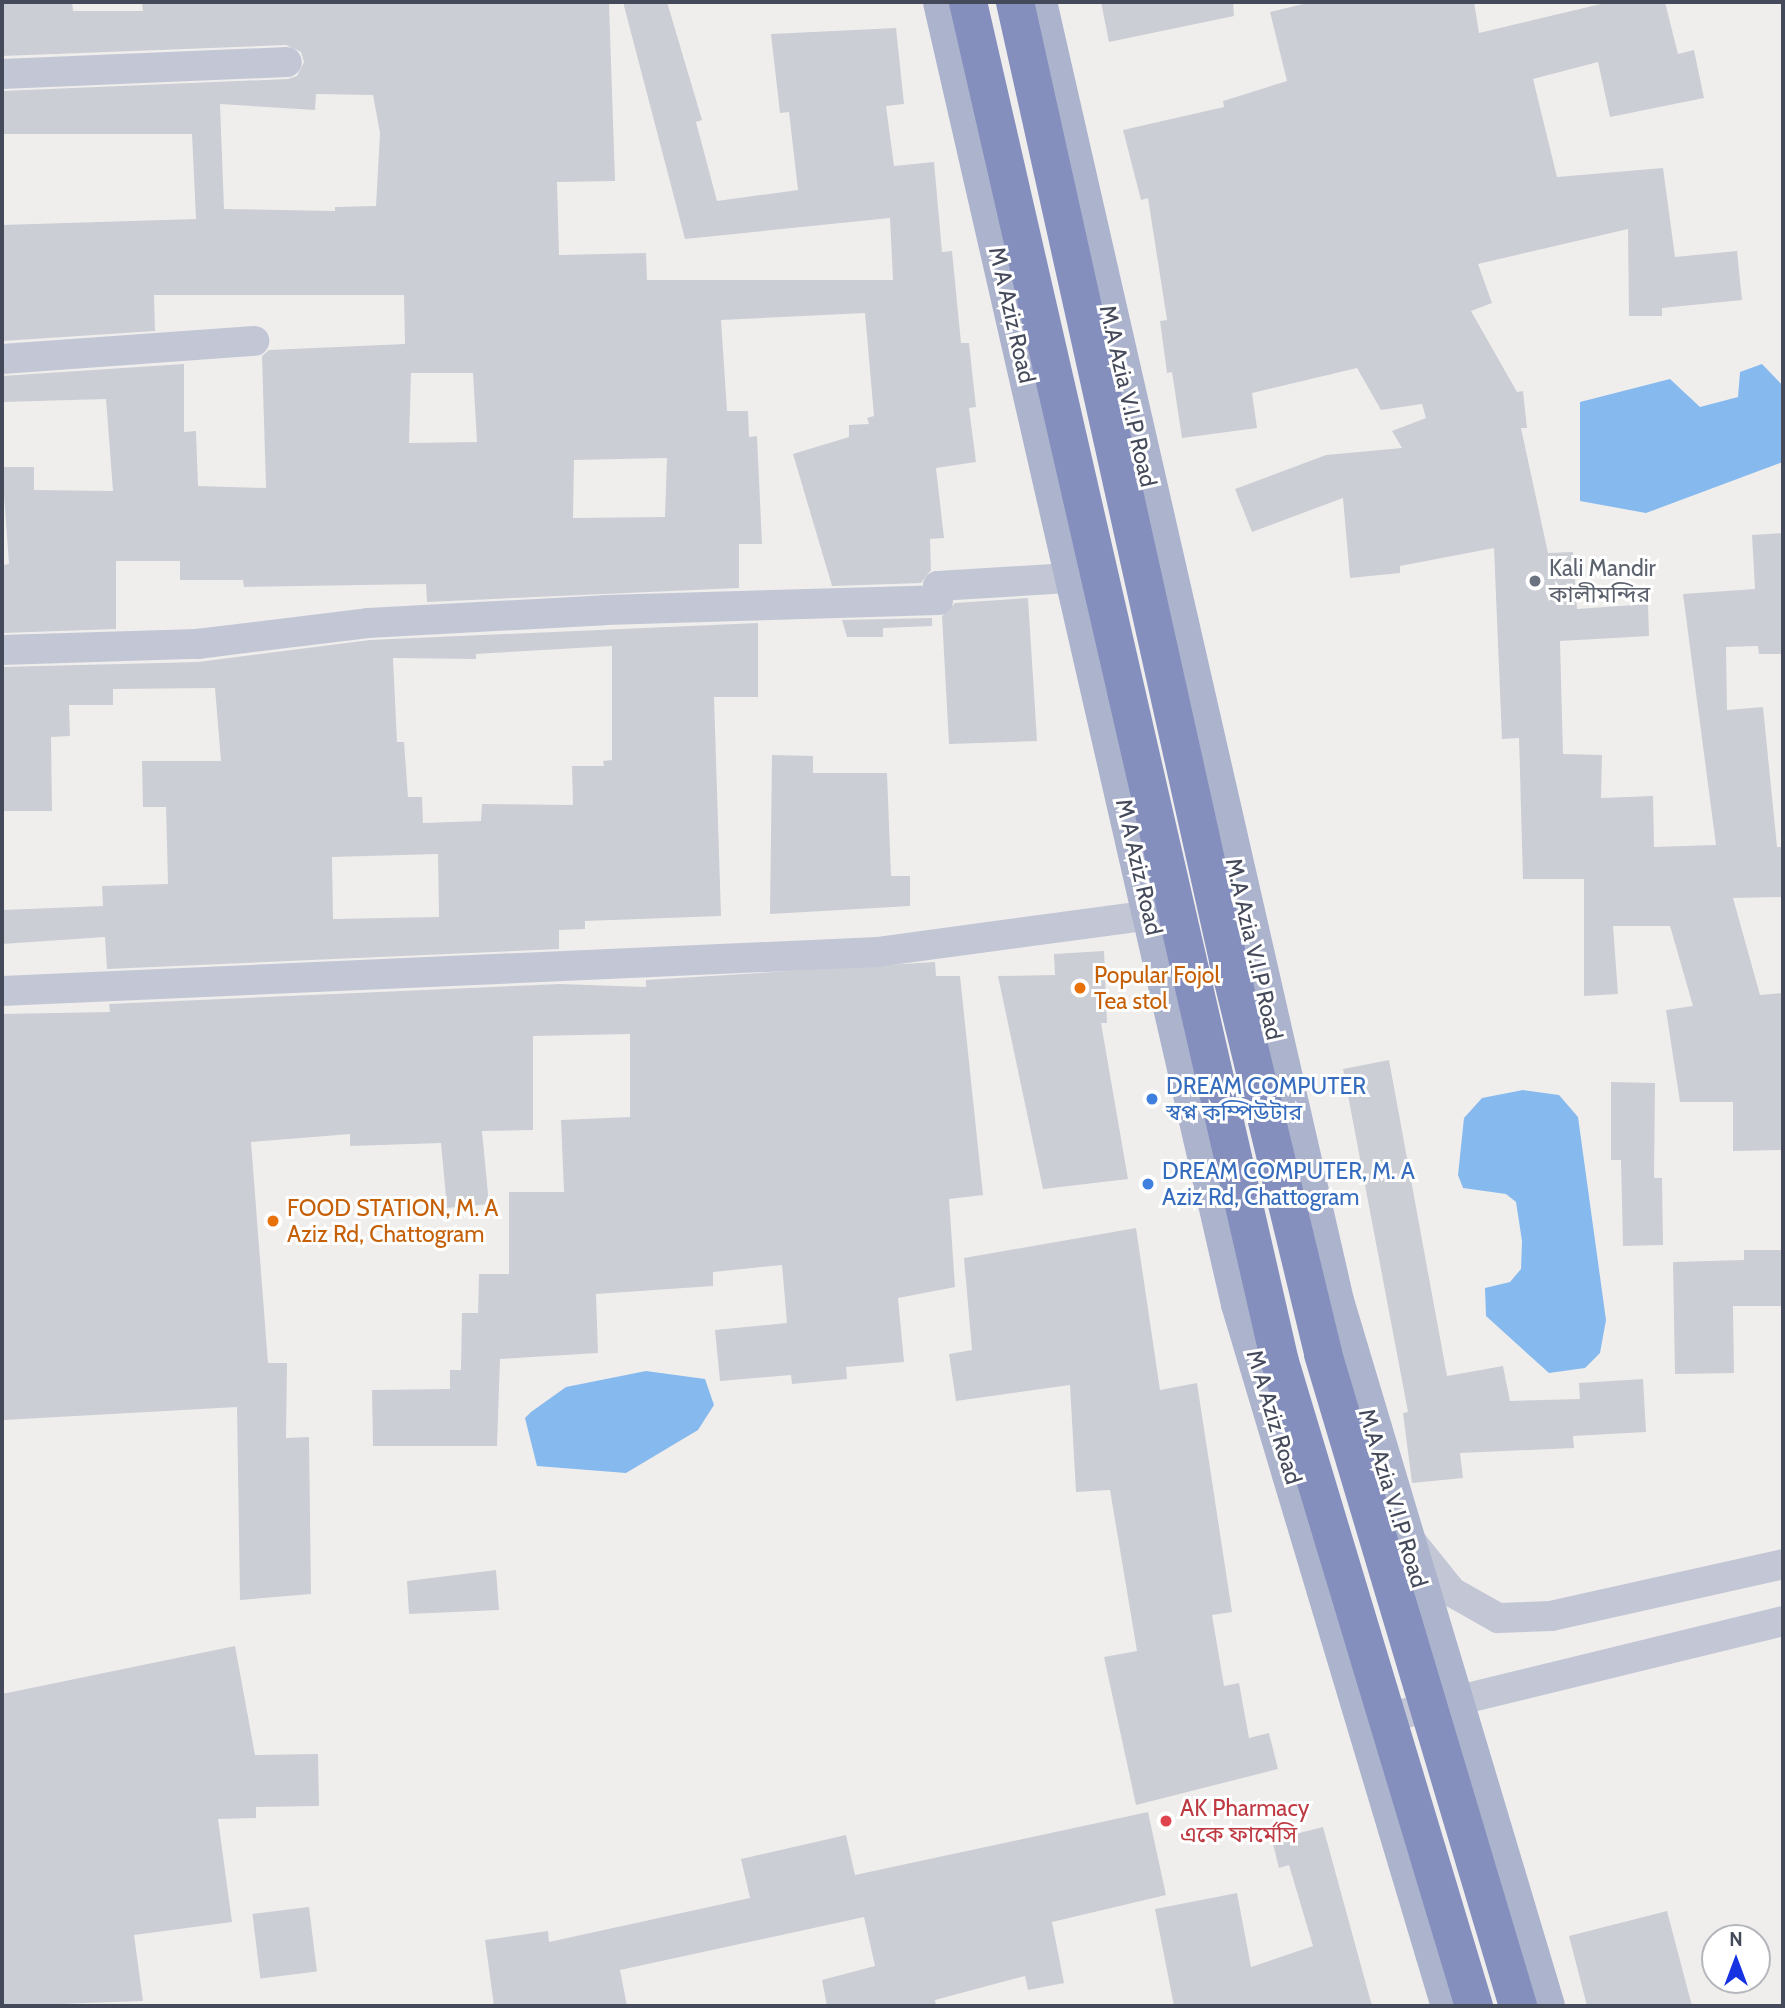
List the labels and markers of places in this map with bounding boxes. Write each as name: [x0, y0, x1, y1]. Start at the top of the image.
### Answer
place label: Kali Mandir কালীমন্দির: [1549, 554, 1656, 608]
marker: Kali Mandir কালীমন্দির: [1527, 573, 1543, 589]
place label: Popular Fojol Tea stol: [1094, 961, 1220, 1015]
marker: Popular Fojol Tea stol: [1072, 980, 1088, 996]
place label: DREAM COMPUTER স্বপ্ন কম্পিউটার: [1166, 1072, 1366, 1126]
marker: DREAM COMPUTER স্বপ্ন কম্পিউটার: [1144, 1091, 1160, 1107]
place label: DREAM COMPUTER, M. A Aziz Rd, Chattogram: [1162, 1157, 1415, 1211]
marker: DREAM COMPUTER, M. A Aziz Rd, Chattogram: [1140, 1176, 1156, 1192]
place label: FOOD STATION, M. A Aziz Rd, Chattogram: [287, 1194, 499, 1248]
marker: FOOD STATION, M. A Aziz Rd, Chattogram: [265, 1213, 281, 1229]
place label: AK Pharmacy একে ফার্মেসি: [1180, 1794, 1309, 1848]
marker: AK Pharmacy একে ফার্মেসি: [1158, 1813, 1174, 1829]

